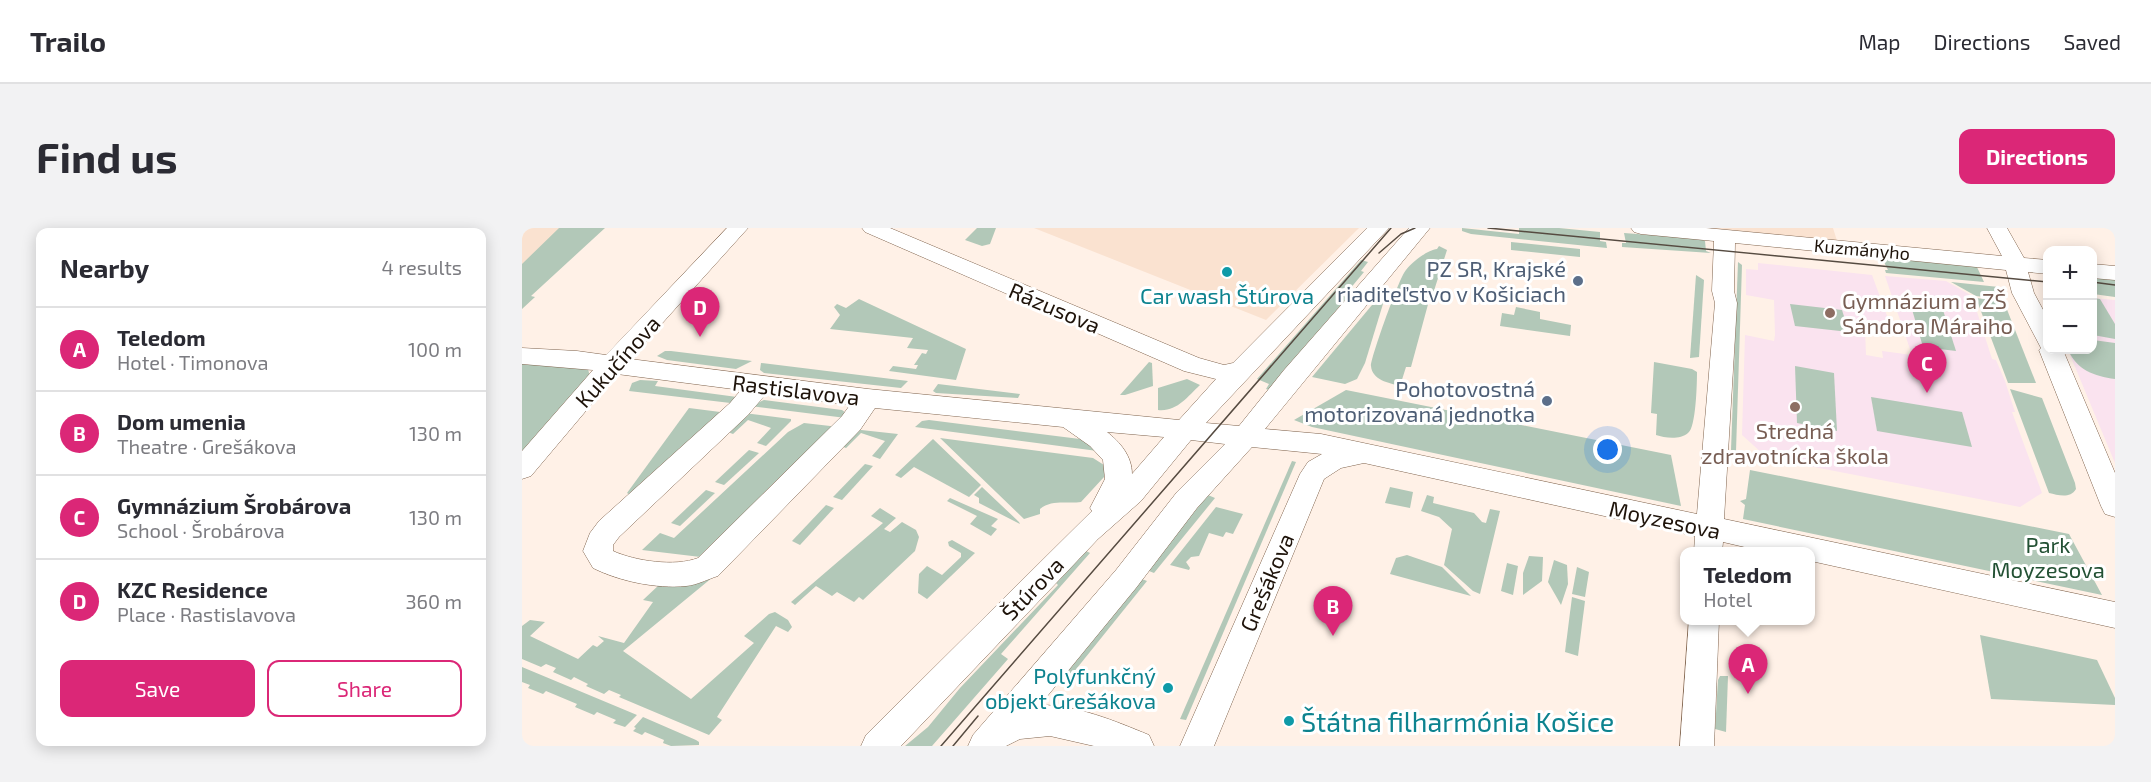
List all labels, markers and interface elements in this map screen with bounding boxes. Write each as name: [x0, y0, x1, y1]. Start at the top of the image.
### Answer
text: Trailo: [30, 24, 106, 58]
text: Map: [1858, 29, 1901, 54]
text: Directions: [1934, 29, 2030, 54]
text: Saved: [2063, 29, 2121, 54]
button: Directions: [1959, 129, 2115, 184]
text: Find us: [36, 131, 178, 181]
street label: Kuzmányho: [1813, 234, 1911, 264]
map controls: [2043, 246, 2097, 354]
button: +: [2043, 246, 2097, 300]
text: Nearby: [60, 252, 149, 283]
text: 4 results: [382, 255, 462, 279]
place label: PZ SR, Krajské riaditeľstvo v Košiciach: [1337, 255, 1566, 306]
marker: Car wash Štúrova: [1220, 265, 1234, 279]
marker: PZ SR, Krajské riaditeľstvo v Košiciach: [1571, 274, 1585, 288]
street label: Rázusova: [1005, 276, 1105, 338]
place label: Car wash Štúrova: [1140, 282, 1314, 308]
place label: Gymnázium a ZŠ Sándora Máraiho: [1842, 287, 2013, 338]
pin: D: [680, 288, 720, 337]
button: −: [2043, 300, 2097, 354]
marker: Gymnázium a ZŠ Sándora Máraiho: [1823, 306, 1837, 320]
street label: Kukučínova: [569, 310, 665, 412]
text: Teledom: [117, 324, 206, 350]
text: A: [73, 337, 86, 361]
text: 100 m: [408, 337, 462, 361]
pin: C: [1908, 344, 1946, 393]
text: Hotel · Timonova: [117, 350, 268, 374]
street label: Rastislavova: [731, 368, 861, 410]
place label: Pohotovostná motorizovaná jednotka: [1304, 375, 1535, 427]
marker: Pohotovostná motorizovaná jednotka: [1540, 394, 1554, 408]
marker: Stredná zdravotnícka škola: [1788, 400, 1802, 414]
text: Dom umenia: [117, 408, 246, 434]
place label: Stredná zdravotnícka škola: [1701, 417, 1889, 468]
text: B: [73, 421, 86, 445]
text: 130 m: [409, 421, 462, 445]
text: Theatre · Grešákova: [117, 434, 297, 458]
your location: [1593, 435, 1622, 464]
text: Gymnázium Šrobárova: [117, 492, 351, 518]
street label: Moyzesova: [1607, 494, 1723, 544]
text: C: [74, 505, 85, 529]
text: 130 m: [409, 505, 462, 529]
text: School · Šrobárova: [117, 518, 285, 542]
street label: Grešákova: [1234, 529, 1298, 635]
park label: Park Moyzesova: [1991, 531, 2105, 582]
popup: [1680, 547, 1815, 625]
street label: Štúrova: [996, 551, 1068, 625]
text: Teledom: [1703, 561, 1792, 587]
text: KZC Residence: [117, 576, 268, 602]
pin: B: [1314, 586, 1352, 636]
text: Hotel: [1703, 587, 1752, 611]
text: D: [73, 589, 86, 613]
text: 360 m: [405, 589, 462, 613]
text: Place · Rastislavova: [117, 602, 296, 626]
pin: A: [1728, 644, 1768, 694]
button: Save: [60, 660, 255, 717]
button: Share: [267, 660, 462, 717]
place label: Polyfunkčný objekt Grešákova: [985, 662, 1156, 714]
marker: Polyfunkčný objekt Grešákova: [1161, 681, 1175, 695]
place label: Štátna filharmónia Košice: [1301, 705, 1614, 737]
marker: Štátna filharmónia Košice: [1282, 714, 1296, 728]

